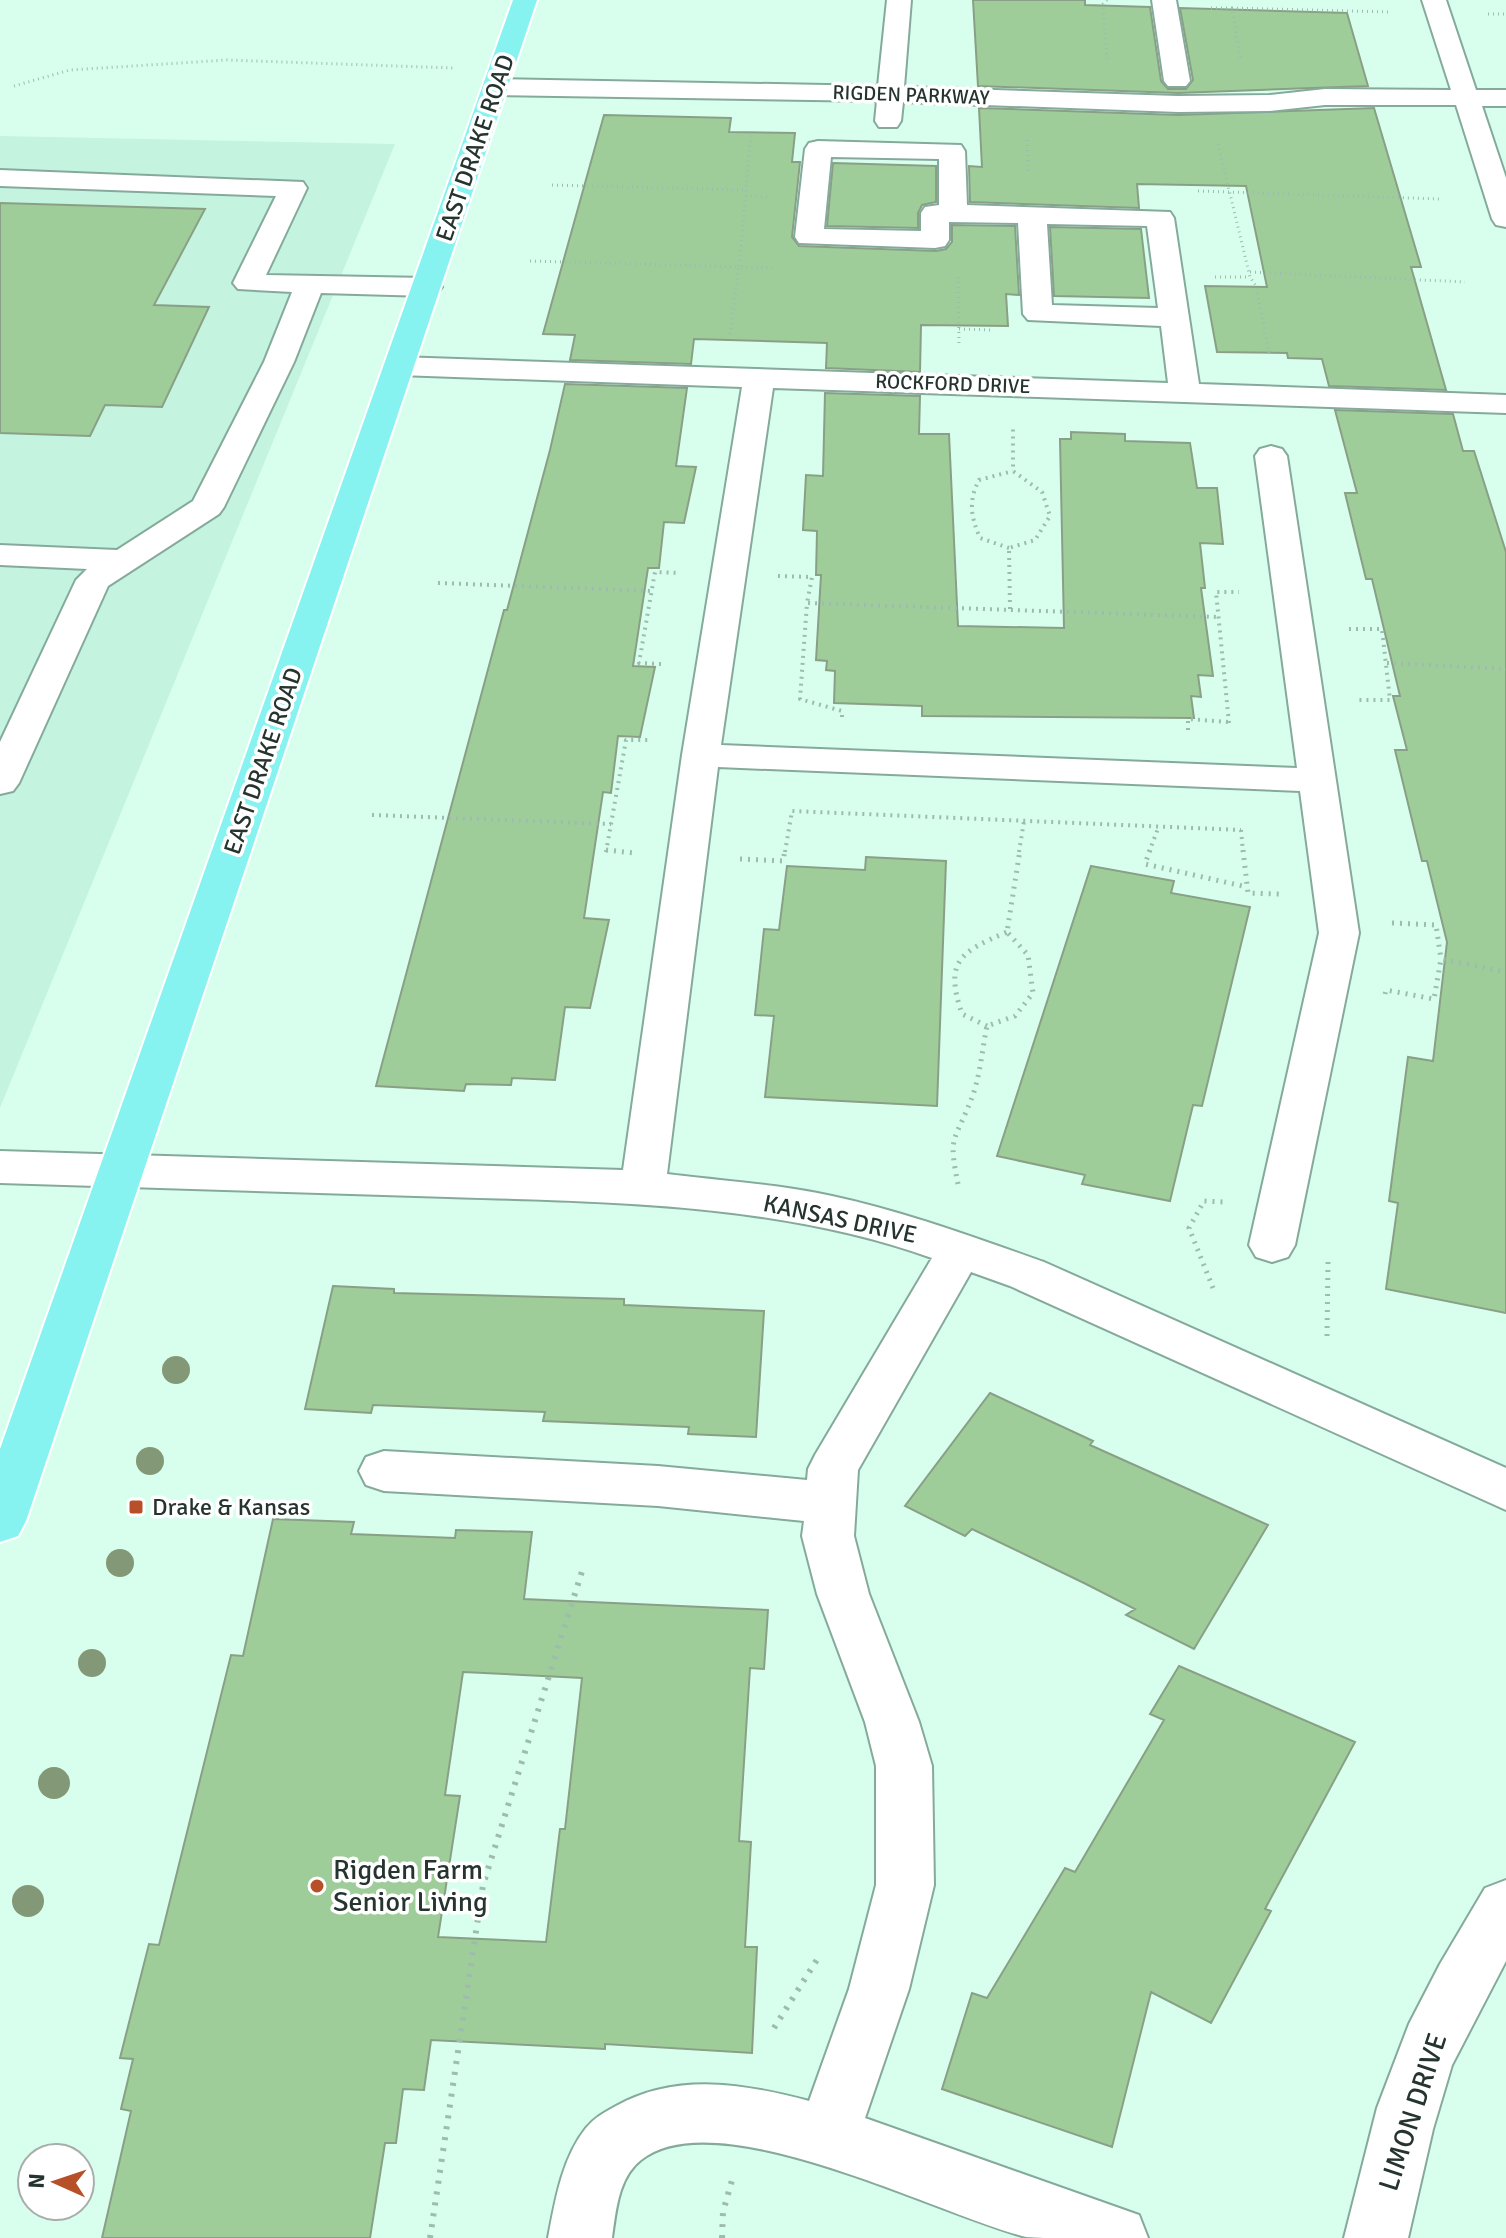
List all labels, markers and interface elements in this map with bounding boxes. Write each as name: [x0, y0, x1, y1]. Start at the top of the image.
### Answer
street label: EAST DRAKE ROAD: [429, 51, 521, 245]
street label: RIGDEN PARKWAY: [832, 80, 990, 110]
street label: ROCKFORD DRIVE: [875, 369, 1031, 399]
street label: EAST DRAKE ROAD: [217, 664, 309, 858]
street label: KANSAS DRIVE: [760, 1188, 920, 1250]
place label: Drake & Kansas: [152, 1492, 310, 1522]
marker: Drake & Kansas: [127, 1498, 145, 1516]
place label: Rigden Farm Senior Living: [333, 1853, 488, 1919]
marker: Rigden Farm Senior Living: [308, 1877, 326, 1895]
street label: LIMON DRIVE: [1372, 2029, 1454, 2195]
north arrow: [16, 2142, 96, 2222]
text: N: [23, 2173, 50, 2189]

